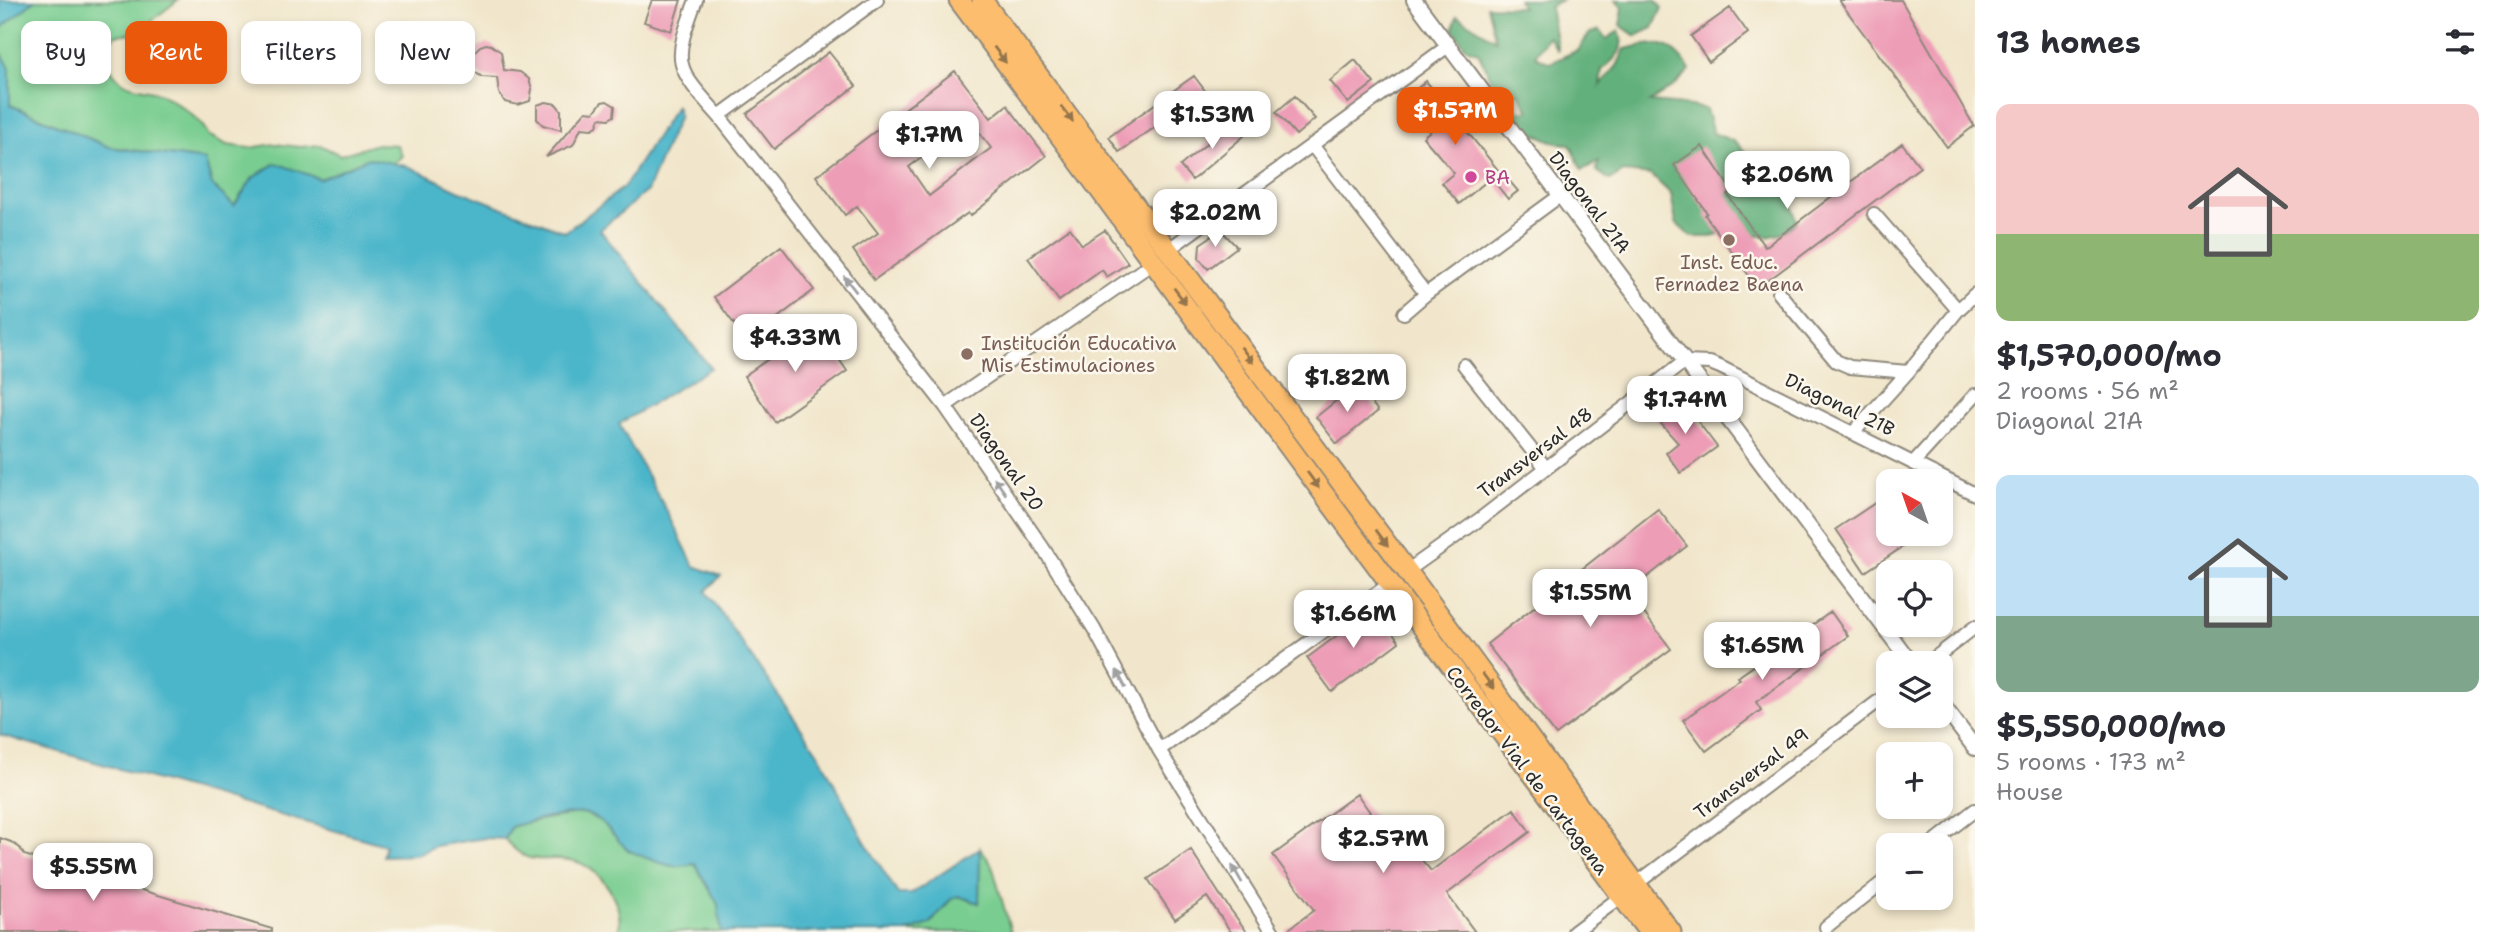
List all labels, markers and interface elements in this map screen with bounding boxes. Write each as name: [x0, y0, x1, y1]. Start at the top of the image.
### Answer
chip: Buy: [21, 21, 111, 84]
chip: Rent: [125, 21, 227, 84]
chip: Filters: [241, 21, 361, 84]
chip: New: [375, 21, 475, 84]
text: 13 homes: [1996, 22, 2141, 63]
icon: filters: [2441, 23, 2479, 61]
one-way arrow: [992, 45, 1007, 63]
pin: $1.57M: [1398, 88, 1512, 147]
pin: $1.53M: [1155, 92, 1269, 151]
text: $1.57M: [1413, 95, 1497, 125]
text: $1.53M: [1170, 99, 1254, 129]
one-way arrow: [1060, 104, 1074, 123]
pin: $1.7M: [880, 111, 978, 171]
text: $1.7M: [895, 119, 963, 149]
street label: Diagonal 21A: [1543, 146, 1636, 258]
icon: home: [2175, 149, 2301, 275]
pin: $2.06M: [1730, 152, 1844, 211]
text: $2.06M: [1741, 159, 1833, 189]
place label: BA: [1485, 165, 1510, 190]
marker: BA: [1463, 169, 1479, 185]
pin: $2.02M: [1158, 190, 1272, 249]
text: $2.02M: [1169, 197, 1261, 227]
marker: Inst. Educ. Fernadez Baena: [1721, 232, 1737, 248]
place label: Inst. Educ. Fernadez Baena: [1655, 250, 1804, 297]
one-way arrow: [843, 275, 857, 293]
one-way arrow: [1172, 287, 1186, 305]
pin: $4.33M: [738, 314, 852, 374]
text: $4.33M: [749, 322, 841, 352]
place label: Institución Educativa Mis Estimulaciones: [981, 331, 1177, 378]
text: $1,570,000/mo: [1996, 335, 2222, 376]
marker: Institución Educativa Mis Estimulaciones: [959, 346, 975, 362]
one-way arrow: [1240, 346, 1254, 364]
pin: $1.82M: [1290, 354, 1404, 414]
text: $1.82M: [1304, 362, 1390, 392]
street label: Diagonal 21B: [1781, 367, 1899, 442]
pin: $1.74M: [1628, 376, 1742, 436]
text: 2 rooms · 56 m²: [1996, 376, 2179, 406]
text: $1.74M: [1643, 384, 1727, 414]
street label: Transversal 48: [1473, 401, 1598, 504]
text: Diagonal 21A: [1996, 406, 2143, 436]
street label: Diagonal 20: [964, 409, 1049, 516]
north arrow: [1876, 469, 1953, 546]
map controls: [1876, 469, 1953, 910]
one-way arrow: [1306, 471, 1320, 489]
one-way arrow: [993, 477, 1007, 495]
icon: home: [2175, 520, 2301, 646]
one-way arrow: [1375, 528, 1390, 546]
button: locate: [1876, 560, 1953, 637]
pin: $1.55M: [1533, 570, 1647, 629]
text: $1.55M: [1548, 577, 1632, 607]
pin: $1.66M: [1296, 590, 1410, 650]
text: $1.66M: [1310, 598, 1396, 628]
pin: $1.65M: [1705, 622, 1819, 682]
text: $1.65M: [1720, 630, 1804, 660]
button: layers: [1876, 651, 1953, 728]
street label: Corredor Vial de Cartagena: [1441, 661, 1615, 880]
one-way arrow: [1115, 668, 1127, 688]
one-way arrow: [1481, 672, 1495, 690]
text: $5,550,000/mo: [1996, 706, 2226, 747]
street label: Transversal 49: [1689, 722, 1814, 825]
button: +: [1876, 742, 1953, 819]
text: 5 rooms · 173 m²: [1996, 747, 2186, 777]
text: House: [1996, 777, 2064, 807]
pin: $2.57M: [1326, 816, 1440, 875]
text: $2.57M: [1337, 823, 1429, 853]
button: −: [1876, 833, 1953, 910]
pin: $5.55M: [36, 844, 150, 903]
text: $5.55M: [49, 851, 137, 881]
one-way arrow: [1231, 864, 1243, 884]

